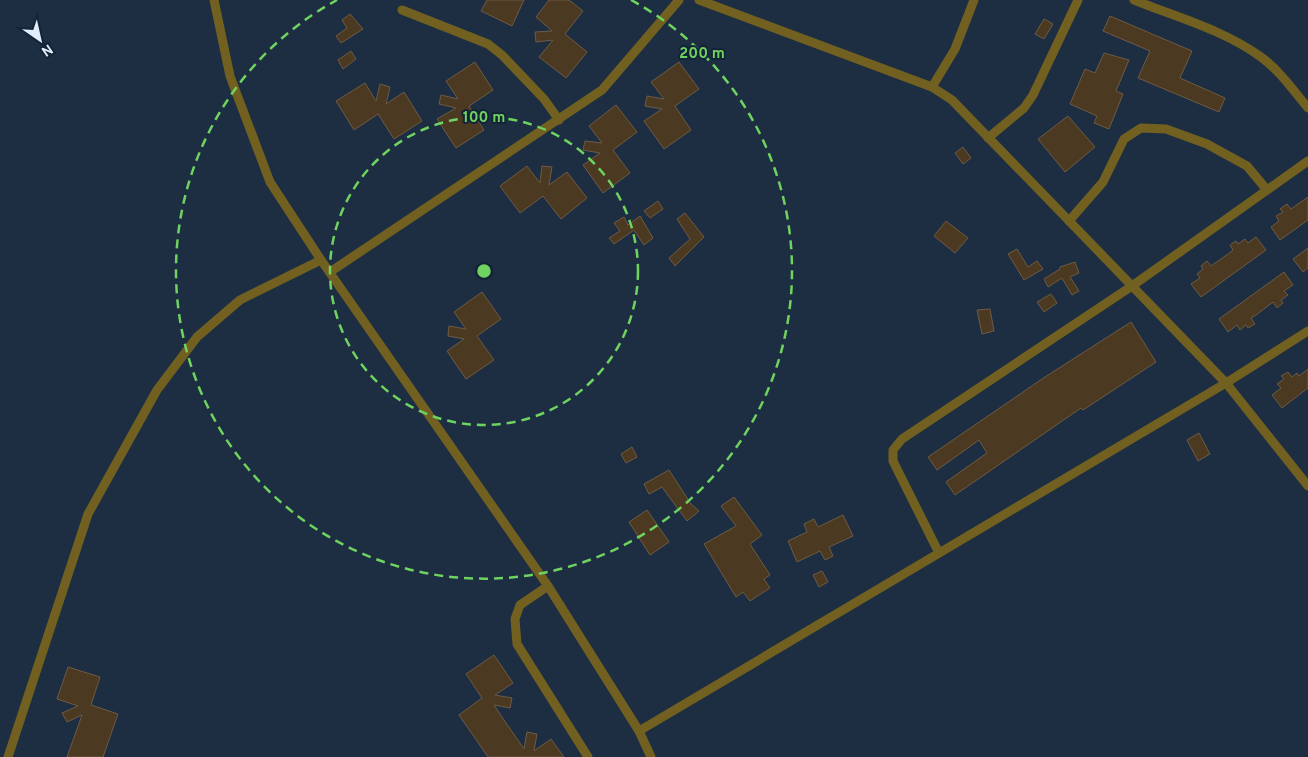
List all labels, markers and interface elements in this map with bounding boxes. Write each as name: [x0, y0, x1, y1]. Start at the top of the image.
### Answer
north arrow: [15, 15, 65, 65]
text: N: [38, 40, 55, 59]
text: 200 m: [679, 45, 725, 64]
text: 100 m: [463, 109, 505, 128]
centre of rings: [475, 262, 493, 280]

